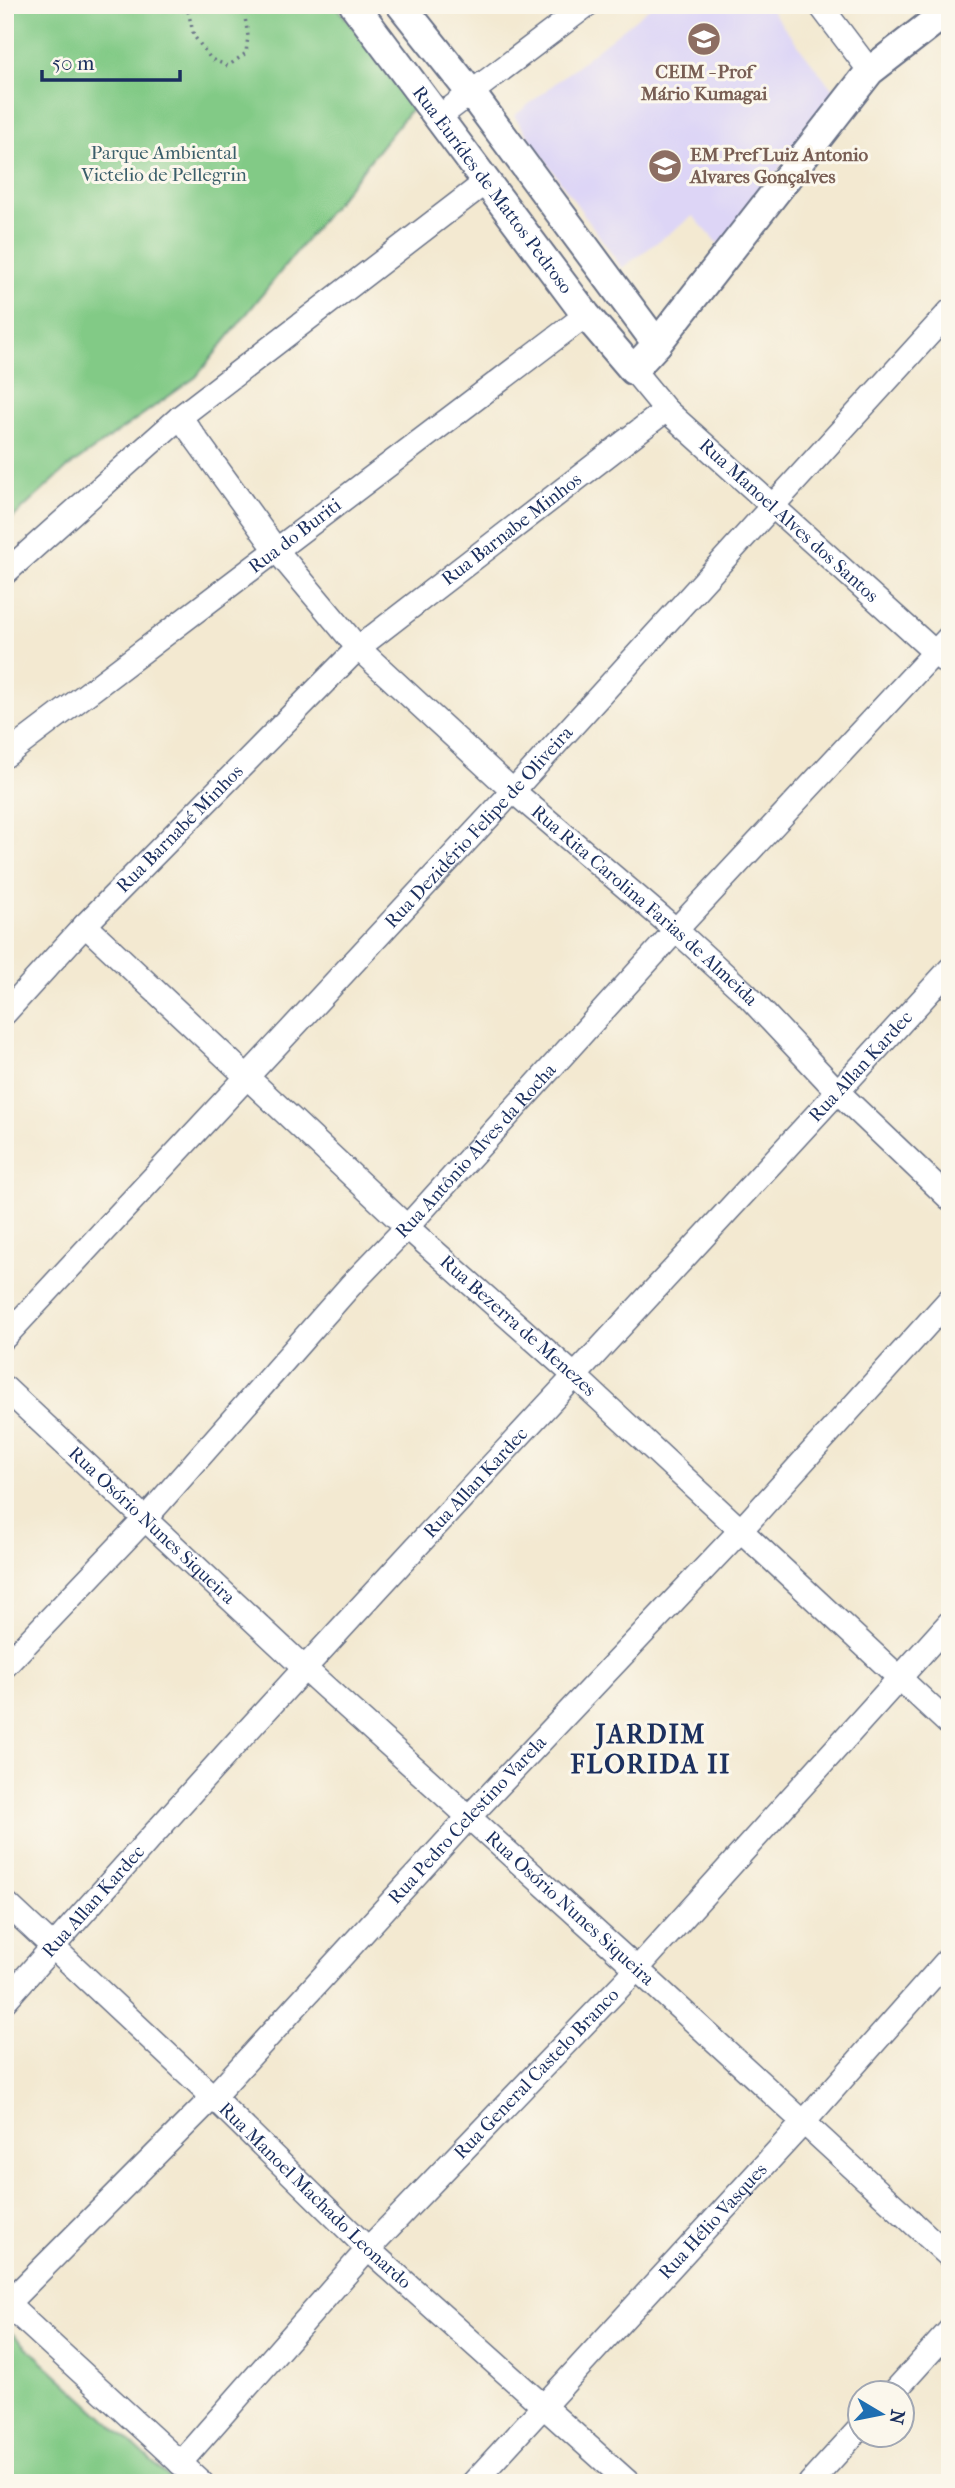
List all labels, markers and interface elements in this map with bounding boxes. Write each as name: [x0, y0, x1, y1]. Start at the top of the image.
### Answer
school or university icon: CEIM - Prof Mário Kumagai: [685, 20, 723, 58]
scale bar: [42, 38, 180, 82]
text: 50 m: [52, 51, 95, 75]
place label: CEIM - Prof Mário Kumagai: [640, 61, 768, 105]
street label: Rua Eurídes de Mattos Pedroso: [408, 82, 577, 298]
park label: Parque Ambiental Victelio de Pellegrin: [80, 142, 247, 186]
place label: EM Pref Luiz Antonio Alvares Gonçalves: [689, 144, 868, 188]
school or university icon: EM Pref Luiz Antonio Alvares Gonçalves: [646, 147, 684, 185]
street label: Rua Manoel Alves dos Santos: [695, 434, 883, 607]
street label: Rua Barnabe Minhos: [437, 468, 586, 590]
street label: Rua do Buriti: [244, 494, 346, 578]
street label: Rua Dezidério Felipe de Oliveira: [380, 722, 578, 933]
street label: Rua Barnabé Minhos: [112, 760, 248, 897]
street label: Rua Rita Carolina Farias de Almeida: [527, 800, 762, 1010]
street label: Rua Allan Kardec: [804, 1007, 917, 1127]
street label: Rua Antônio Alves da Rocha: [391, 1059, 561, 1243]
street label: Rua Bezerra de Menezes: [435, 1251, 601, 1401]
street label: Rua Allan Kardec: [419, 1423, 532, 1543]
street label: Rua Osório Nunes Siqueira: [64, 1442, 240, 1609]
district label: JARDIM FLORIDA II: [570, 1719, 731, 1780]
street label: Rua Pedro Celestino Varela: [384, 1731, 551, 1909]
street label: Rua Osório Nunes Siqueira: [481, 1826, 659, 1990]
street label: Rua Allan Kardec: [38, 1841, 149, 1962]
street label: Rua General Castelo Branco: [449, 1983, 624, 2164]
street label: Rua Manoel Machado Leonardo: [214, 2098, 416, 2294]
street label: Rua Hélio Vasques: [654, 2159, 772, 2284]
north arrow: [846, 2380, 916, 2450]
text: N: [885, 2408, 909, 2426]

